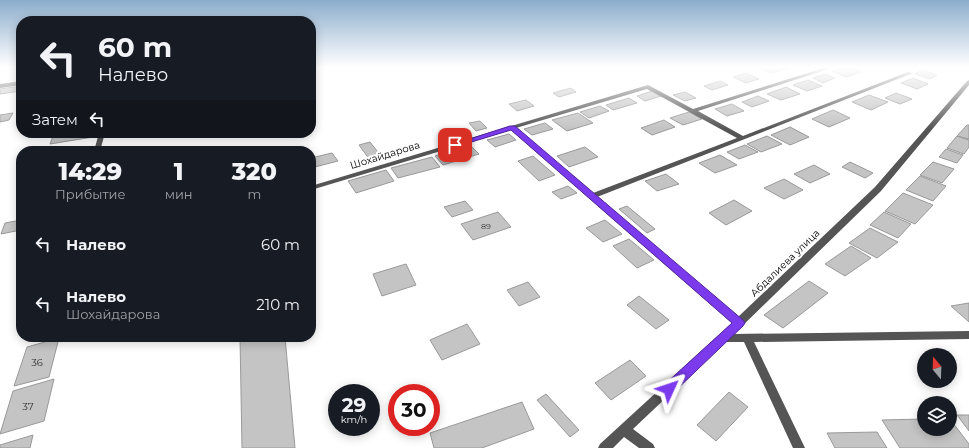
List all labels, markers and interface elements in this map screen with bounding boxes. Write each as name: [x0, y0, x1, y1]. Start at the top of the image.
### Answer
text: 60 m: [98, 30, 172, 64]
icon: left: [32, 32, 84, 84]
text: Налево: [98, 64, 168, 86]
icon: left: [86, 108, 108, 130]
text: Затем: [32, 110, 78, 129]
pin: [438, 128, 472, 162]
icon: arrive: [444, 134, 466, 156]
street label: Шохайдарова: [348, 138, 422, 172]
text: 14:29: [59, 157, 122, 186]
text: 1: [174, 157, 184, 186]
text: 320: [232, 157, 277, 186]
text: Прибытие: [55, 186, 126, 202]
text: мин: [165, 186, 193, 202]
text: m: [247, 186, 261, 202]
house number: 89: [481, 221, 491, 231]
street label: Абдалиева улица: [748, 227, 822, 299]
icon: left: [32, 233, 54, 255]
text: Налево: [66, 235, 126, 254]
text: 60 m: [261, 235, 300, 254]
text: Налево: [66, 287, 126, 306]
icon: left: [32, 293, 54, 315]
text: 210 m: [256, 295, 300, 314]
text: Шохайдарова: [66, 306, 160, 322]
north arrow: [917, 348, 957, 388]
map controls: [917, 348, 957, 436]
house number: 36: [31, 356, 43, 369]
position arrow: [648, 368, 690, 410]
speed limit sign: 30: [388, 384, 440, 436]
text: 29: [342, 393, 366, 417]
button: layers: [917, 396, 957, 436]
house number: 37: [22, 400, 34, 413]
text: km/h: [341, 413, 367, 426]

